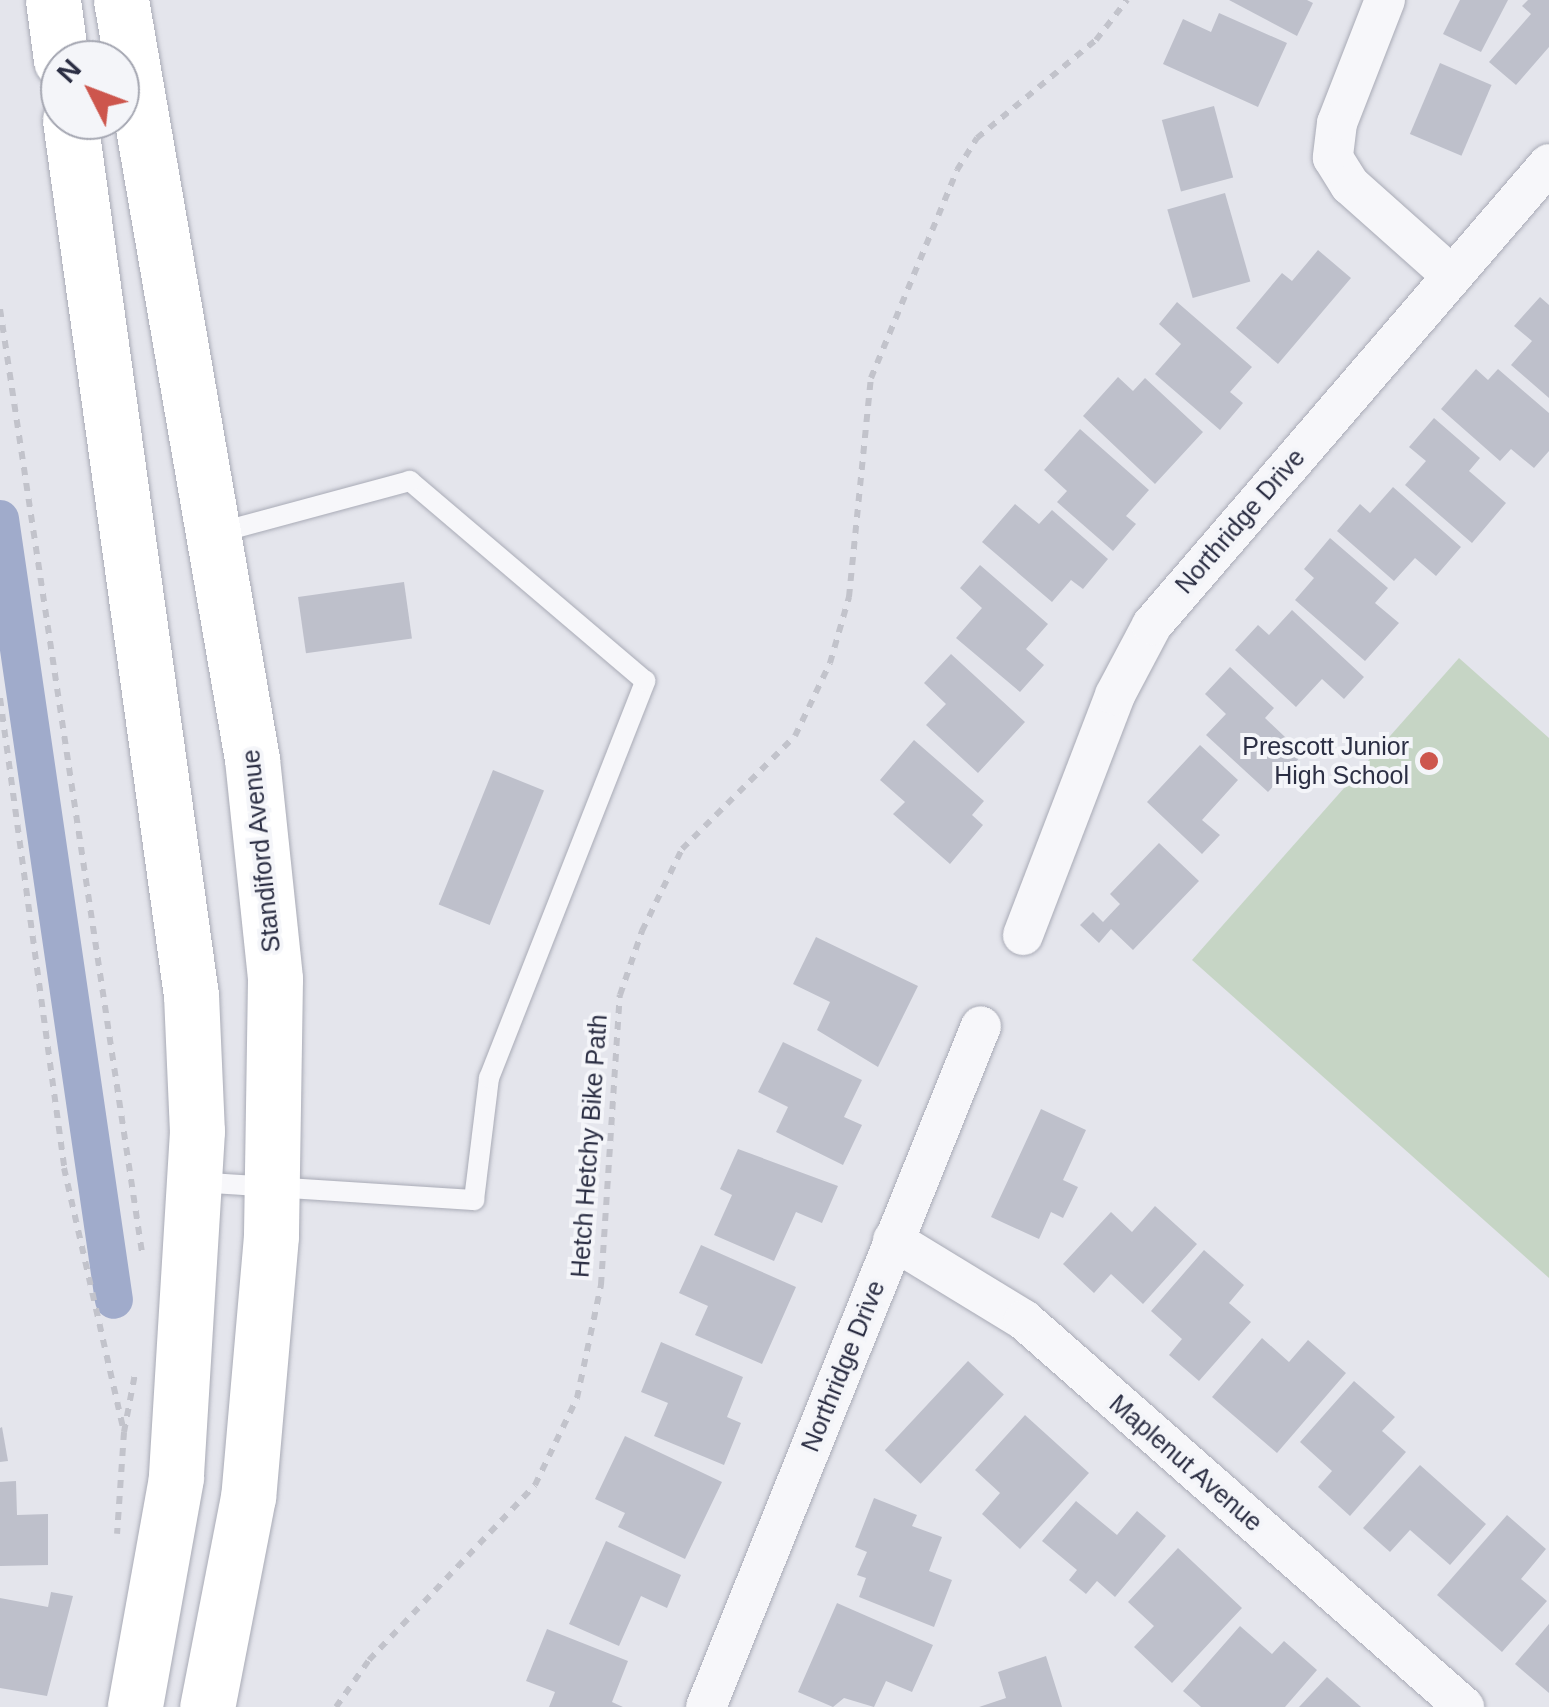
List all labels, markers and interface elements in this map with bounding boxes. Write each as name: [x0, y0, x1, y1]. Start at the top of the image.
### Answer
north arrow: [40, 40, 140, 140]
text: N: [51, 53, 87, 89]
street label: Northridge Drive: [1169, 442, 1311, 600]
place label: Prescott Junior High School: [1242, 732, 1409, 791]
street label: Standiford Avenue: [235, 747, 287, 955]
marker: Prescott Junior High School: [1418, 750, 1440, 772]
street label: Hetch Hetchy Bike Path: [565, 1013, 613, 1279]
street label: Northridge Drive: [795, 1276, 891, 1456]
street label: Maplenut Avenue: [1103, 1388, 1269, 1538]

